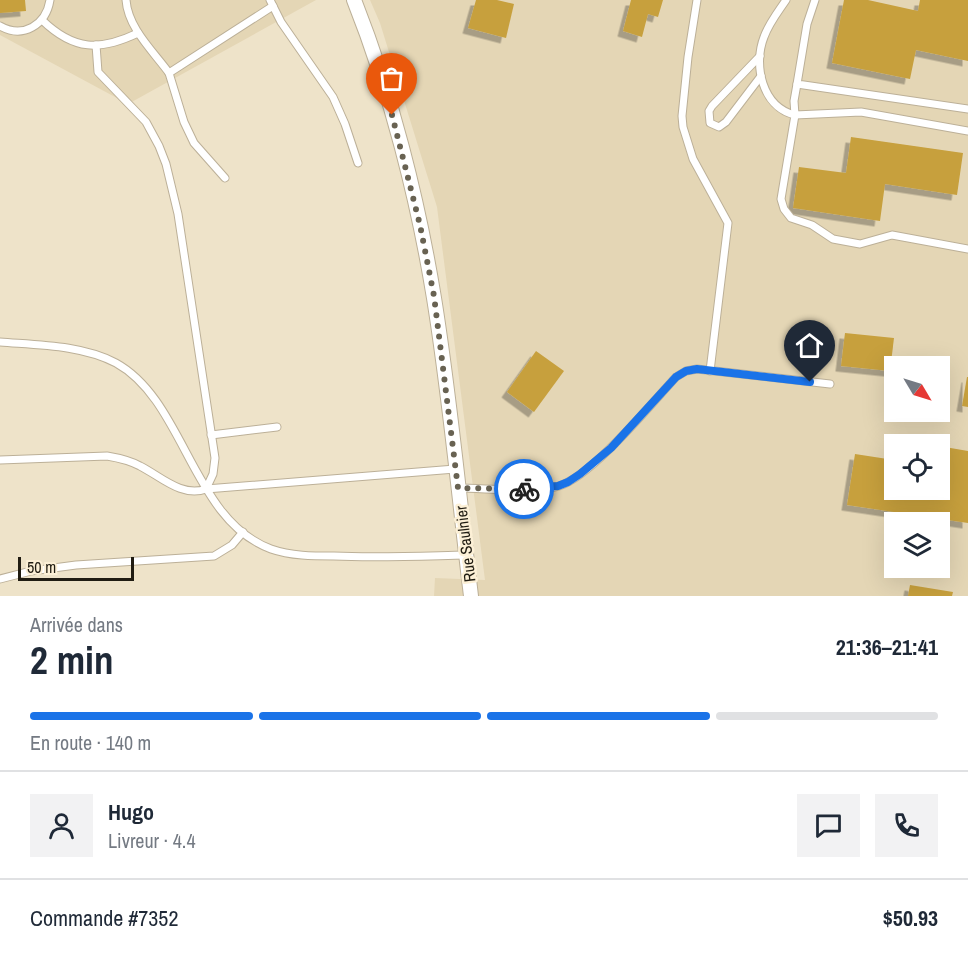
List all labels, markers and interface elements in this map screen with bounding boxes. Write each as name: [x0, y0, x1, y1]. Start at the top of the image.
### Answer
pin: [366, 53, 417, 115]
icon: bag: [375, 62, 408, 95]
pin: [784, 320, 835, 382]
icon: home: [793, 329, 826, 362]
north arrow: [884, 356, 950, 422]
map controls: [884, 356, 950, 578]
button: locate: [884, 434, 950, 500]
courier: [494, 459, 554, 519]
icon: bike: [508, 473, 541, 506]
street label: Rue Saulnier: [449, 504, 481, 583]
button: layers: [884, 512, 950, 578]
scale bar: [18, 554, 134, 582]
text: 50 m: [27, 556, 56, 578]
text: Arrivée dans: [30, 611, 123, 638]
text: 21:36–21:41: [836, 632, 938, 662]
text: 2 min: [30, 634, 114, 686]
text: En route · 140 m: [30, 729, 151, 756]
button: person: [30, 794, 93, 857]
button: chat: [797, 794, 860, 857]
button: phone: [875, 794, 938, 857]
text: Hugo: [108, 797, 154, 827]
text: Livreur · 4.4: [108, 827, 196, 854]
text: Commande #7352: [30, 903, 178, 933]
text: $50.93: [883, 903, 938, 933]

